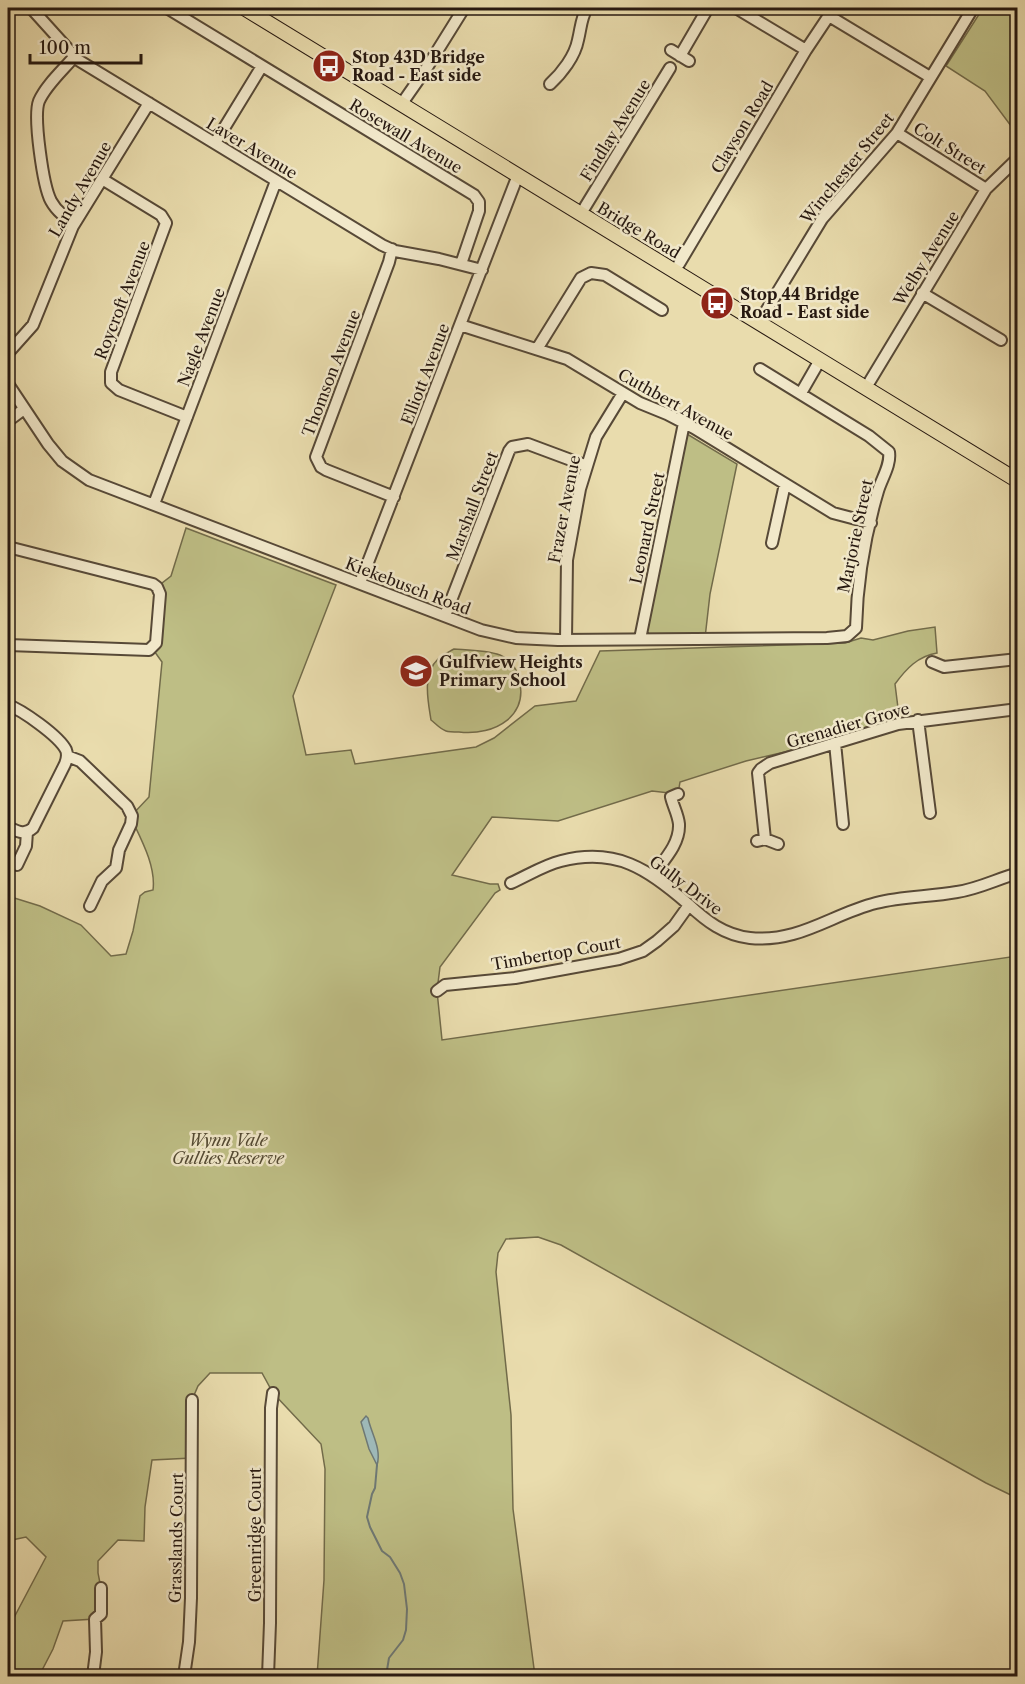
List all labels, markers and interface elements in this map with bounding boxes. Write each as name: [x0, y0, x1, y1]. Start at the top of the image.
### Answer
scale bar: [30, 27, 141, 65]
text: 100 m: [39, 37, 91, 59]
place label: Stop 43D Bridge Road - East side: [352, 47, 485, 85]
bus stop icon: Stop 43D Bridge Road - East side: [311, 48, 347, 84]
street label: Findlay Avenue: [576, 75, 654, 185]
street label: Clayson Road: [707, 77, 778, 177]
street label: Rosewall Avenue: [346, 94, 466, 178]
street label: Winchester Street: [795, 108, 898, 228]
street label: Laver Avenue: [203, 113, 301, 183]
street label: Colt Street: [910, 118, 990, 178]
street label: Landy Avenue: [44, 137, 116, 241]
street label: Bridge Road: [594, 197, 684, 263]
street label: Welby Avenue: [888, 207, 963, 310]
street label: Roycroft Avenue: [90, 238, 154, 362]
place label: Stop 44 Bridge Road - East side: [740, 284, 870, 322]
street label: Nagle Avenue: [173, 285, 229, 389]
bus stop icon: Stop 44 Bridge Road - East side: [699, 285, 735, 321]
street label: Thomson Avenue: [298, 307, 364, 439]
street label: Elliott Avenue: [396, 320, 454, 428]
street label: Cuthbert Avenue: [615, 364, 737, 444]
street label: Marshall Street: [442, 448, 502, 564]
street label: Frazer Avenue: [544, 453, 584, 565]
street label: Leonard Street: [625, 470, 669, 586]
street label: Marjorie Street: [833, 477, 877, 595]
street label: Kiekebusch Road: [343, 553, 474, 619]
place label: Gulfview Heights Primary School: [439, 652, 583, 690]
school or university icon: Gulfview Heights Primary School: [398, 653, 434, 689]
street label: Grenadier Grove: [784, 698, 912, 752]
street label: Gully Drive: [645, 851, 727, 919]
street label: Timbertop Court: [490, 932, 622, 974]
park label: Wynn Vale Gullies Reserve: [172, 1130, 285, 1168]
street label: Greenridge Court: [245, 1467, 265, 1602]
street label: Grasslands Court: [165, 1472, 187, 1603]

